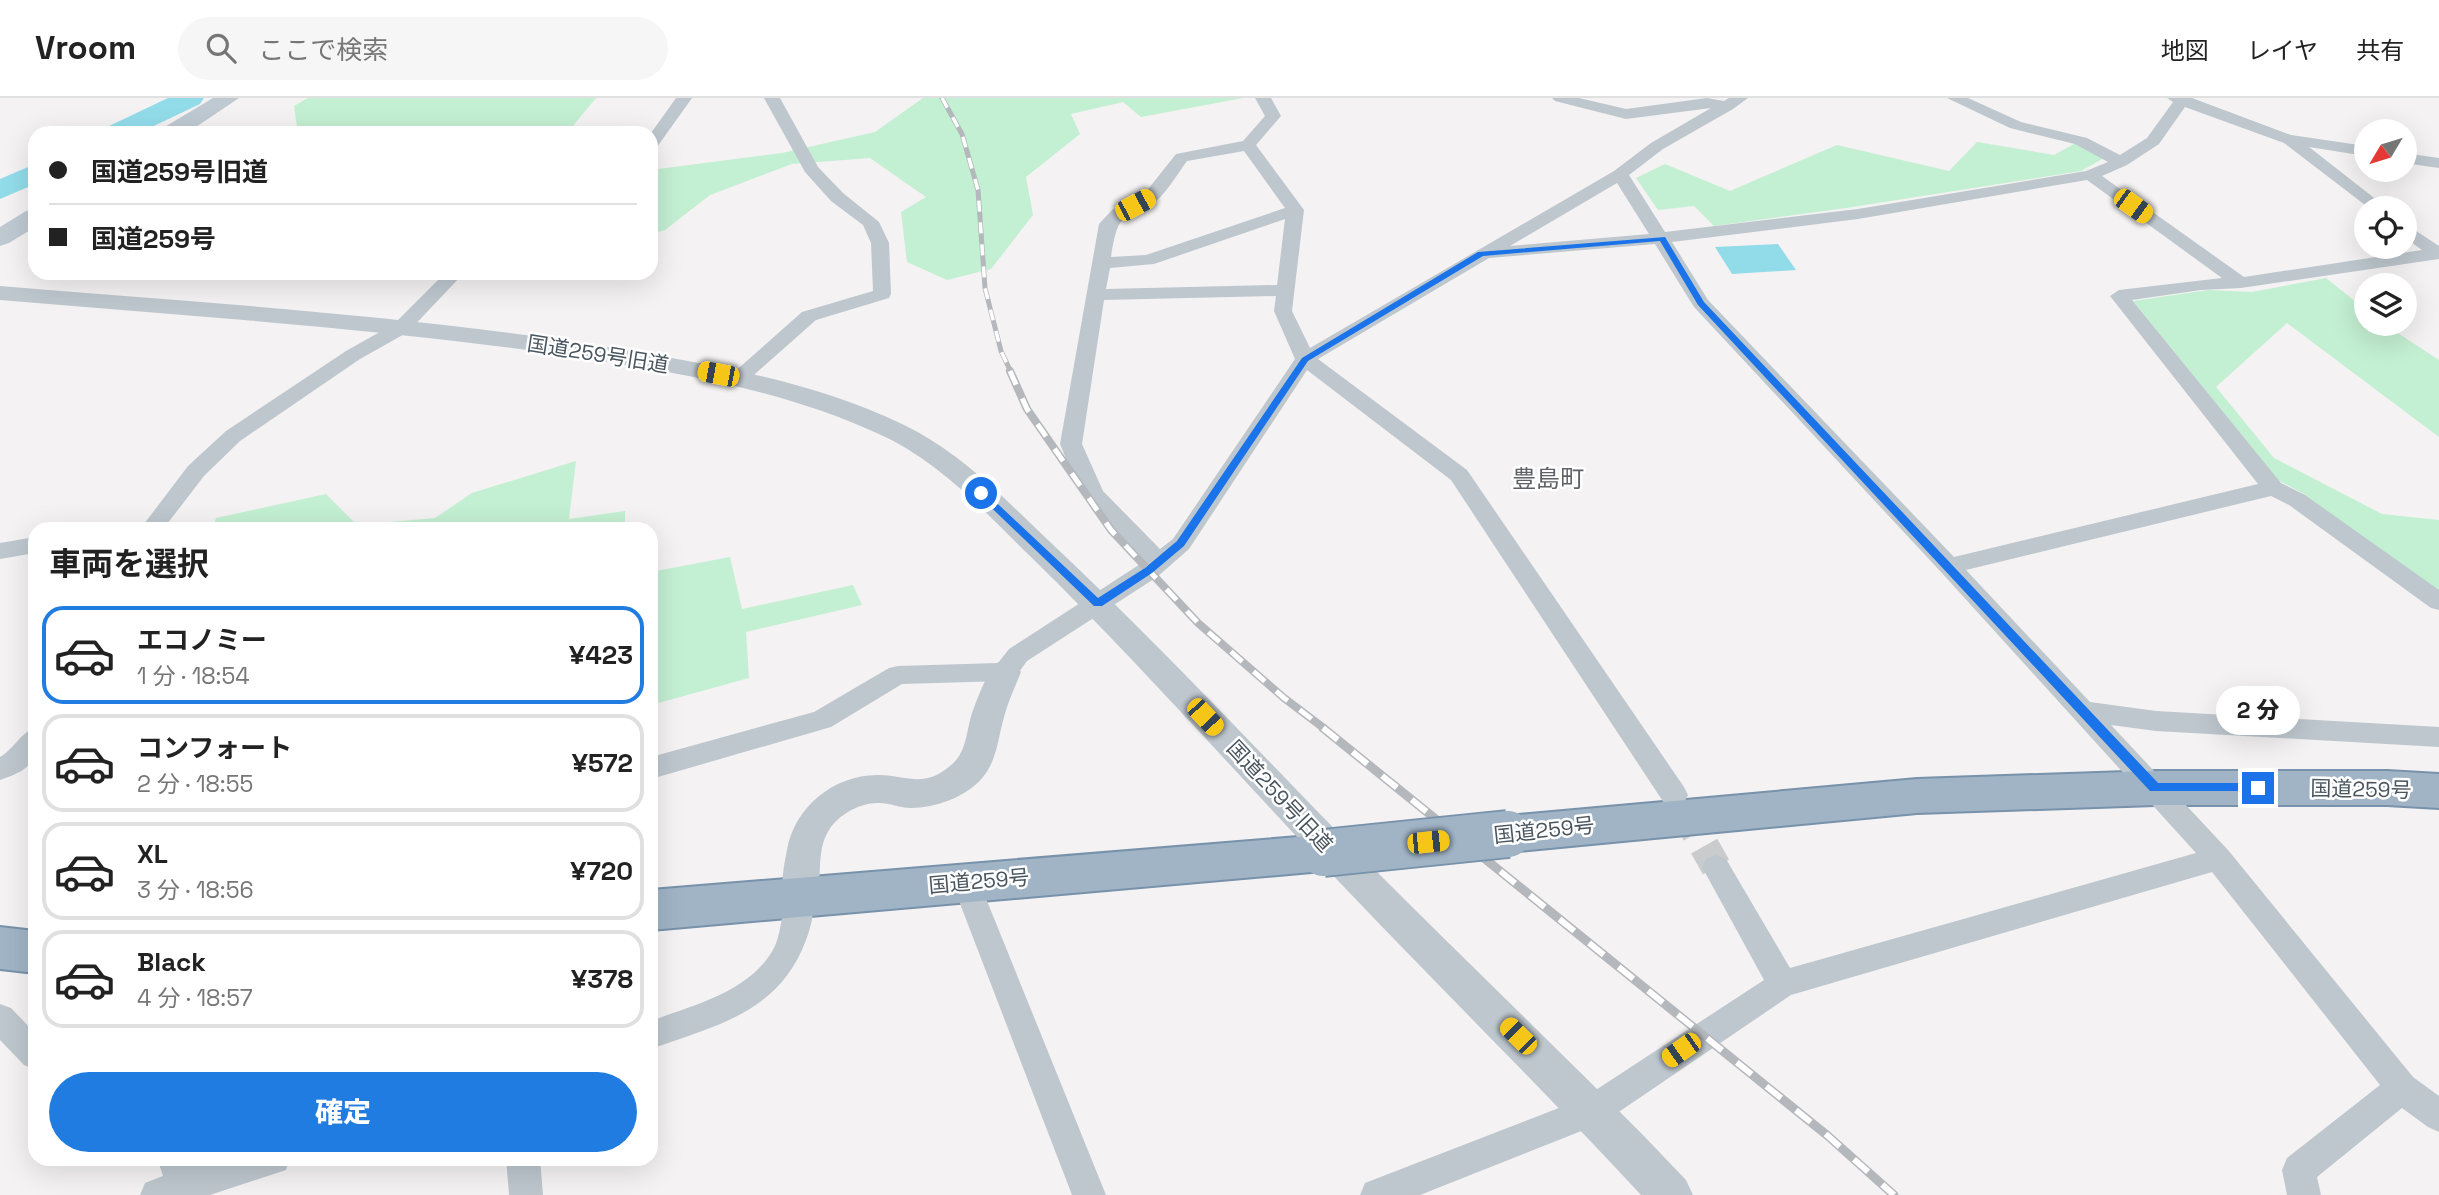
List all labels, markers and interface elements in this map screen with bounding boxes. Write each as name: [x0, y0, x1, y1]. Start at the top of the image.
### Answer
search box: [178, 17, 668, 80]
text: Vroom: [35, 27, 136, 69]
icon: search: [202, 29, 240, 67]
text: ここで検索: [258, 33, 388, 67]
text: 地図: [2161, 35, 2209, 66]
text: レイヤ: [2247, 35, 2318, 66]
text: 共有: [2356, 35, 2404, 66]
north arrow: [2354, 119, 2417, 182]
map controls: [2354, 119, 2417, 336]
text: 国道259号旧道: [91, 155, 268, 189]
car: [2110, 185, 2157, 227]
car: [1112, 186, 1159, 224]
button: locate: [2354, 196, 2417, 259]
text: 国道259号: [91, 222, 216, 256]
button: layers: [2354, 273, 2417, 336]
street label: 国道259号旧道: [525, 329, 671, 379]
car: [696, 360, 741, 388]
district label: 豊島町: [1512, 463, 1584, 494]
route start: [965, 477, 997, 509]
text: 車両を選択: [49, 544, 209, 584]
text: エコノミー: [137, 623, 267, 657]
icon: car: [53, 624, 116, 687]
text: ¥423: [569, 638, 633, 672]
text: 1 分 · 18:54: [137, 661, 250, 691]
callout: 2 分: [2216, 686, 2300, 736]
car: [1183, 694, 1228, 740]
text: 2 分: [2237, 695, 2279, 725]
text: コンフォート: [137, 731, 292, 765]
icon: car: [53, 732, 116, 795]
street label: 国道259号旧道: [1221, 734, 1339, 858]
text: ¥572: [572, 746, 633, 780]
text: 2 分 · 18:55: [137, 769, 253, 799]
route end: [2242, 772, 2274, 804]
street label: 国道259号: [2310, 775, 2412, 803]
street label: 国道259号: [1492, 811, 1596, 849]
car: [1407, 829, 1450, 855]
text: XL: [137, 837, 168, 871]
icon: car: [53, 840, 116, 903]
text: ¥720: [570, 854, 633, 888]
street label: 国道259号: [927, 863, 1031, 899]
text: 3 分 · 18:56: [137, 875, 254, 905]
text: Black: [137, 945, 206, 979]
icon: car: [53, 948, 116, 1011]
text: ¥378: [571, 962, 633, 996]
text: 4 分 · 18:57: [137, 983, 253, 1013]
car: [1496, 1014, 1541, 1058]
car: [1658, 1029, 1705, 1071]
button: 確定: [49, 1072, 637, 1152]

